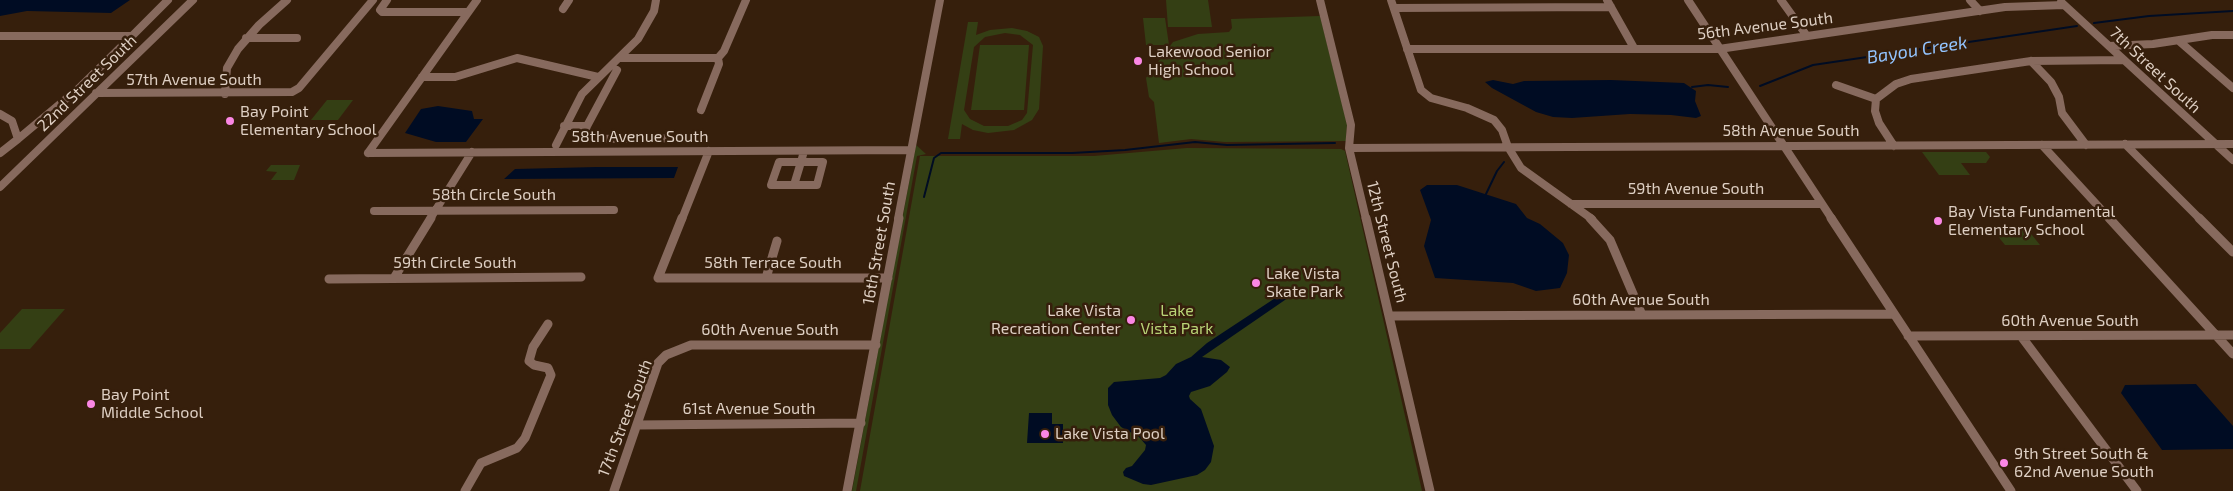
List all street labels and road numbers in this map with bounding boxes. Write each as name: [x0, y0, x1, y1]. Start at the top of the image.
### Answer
street label: 56th Avenue South: [1696, 8, 1834, 44]
street label: 7th Street South: [2105, 23, 2205, 117]
street label: 22nd Street South: [33, 31, 141, 135]
street label: 57th Avenue South: [126, 70, 262, 90]
street label: 58th Avenue South: [1722, 121, 1860, 141]
street label: 58th Avenue South: [571, 127, 709, 147]
street label: 12th Street South: [1363, 179, 1411, 305]
street label: 59th Avenue South: [1628, 179, 1764, 199]
street label: 16th Street South: [859, 180, 899, 306]
street label: 58th Circle South: [432, 185, 556, 205]
street label: 59th Circle South: [393, 253, 517, 273]
street label: 58th Terrace South: [704, 253, 842, 273]
street label: 60th Avenue South: [1572, 290, 1710, 310]
street label: 60th Avenue South: [2001, 311, 2139, 331]
street label: 60th Avenue South: [701, 320, 839, 340]
street label: 17th Street South: [594, 357, 656, 479]
street label: 61st Avenue South: [682, 399, 816, 419]

